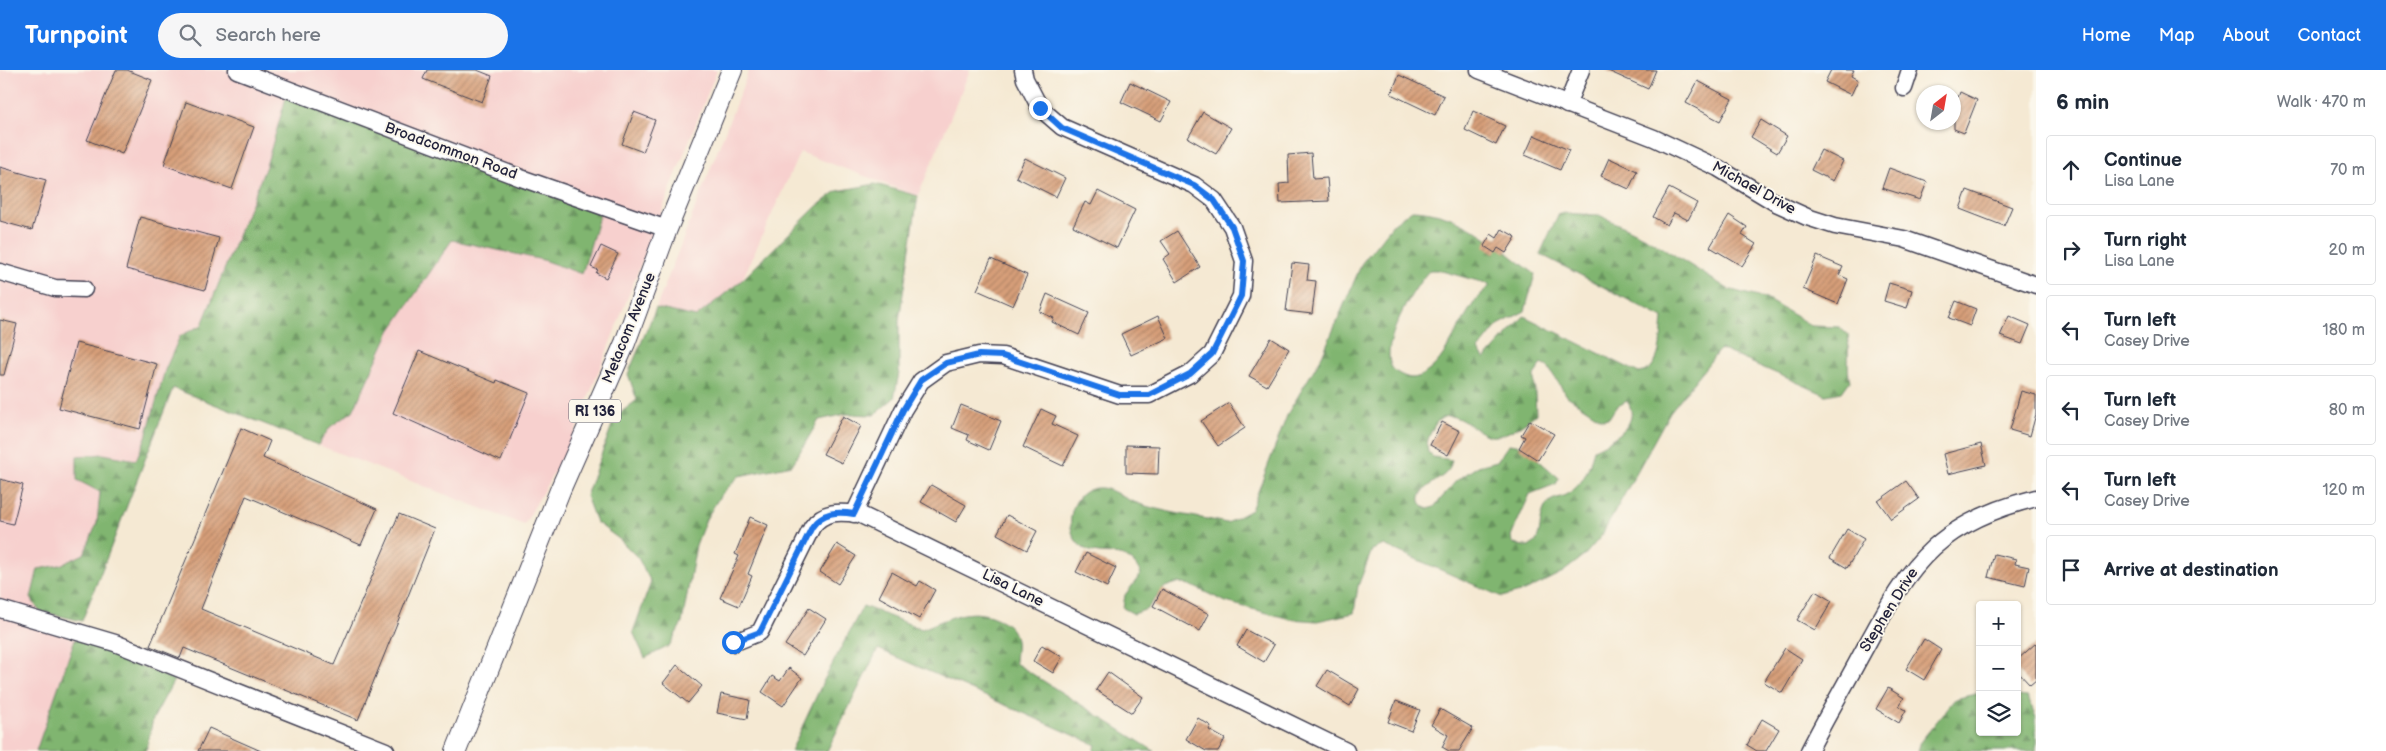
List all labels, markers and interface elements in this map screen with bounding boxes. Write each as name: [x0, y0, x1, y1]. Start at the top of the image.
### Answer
search box: [158, 13, 508, 58]
text: Turnpoint: [25, 21, 128, 50]
icon: search: [176, 21, 204, 49]
text: Search here: [216, 24, 321, 47]
text: Home: [2082, 25, 2131, 46]
text: Map: [2159, 25, 2195, 46]
text: About: [2223, 25, 2270, 46]
text: Contact: [2298, 25, 2361, 46]
north arrow: [1916, 85, 1961, 130]
text: 6 min: [2056, 90, 2109, 115]
text: Walk · 470 m: [2277, 93, 2366, 112]
route end: [1029, 97, 1052, 120]
street label: Broadcommon Road: [382, 118, 520, 184]
text: Continue: [2104, 149, 2182, 172]
icon: ahead: [2057, 156, 2085, 184]
street label: Michael Drive: [1709, 157, 1799, 219]
text: 70 m: [2330, 161, 2365, 180]
text: Lisa Lane: [2104, 172, 2175, 191]
text: Turn right: [2104, 229, 2187, 252]
icon: right: [2057, 236, 2085, 264]
text: 20 m: [2329, 241, 2365, 260]
text: Lisa Lane: [2104, 252, 2175, 271]
street label: Metacom Avenue: [598, 270, 660, 386]
text: Turn left: [2104, 309, 2176, 332]
icon: left: [2057, 316, 2085, 344]
text: 180 m: [2323, 321, 2365, 340]
text: Casey Drive: [2104, 332, 2190, 351]
text: Turn left: [2104, 389, 2176, 412]
icon: left: [2057, 396, 2085, 424]
road number: RI 136: [569, 400, 621, 422]
text: 80 m: [2329, 401, 2365, 420]
text: Casey Drive: [2104, 412, 2190, 431]
text: Turn left: [2104, 469, 2176, 492]
icon: left: [2057, 476, 2085, 504]
text: 120 m: [2322, 481, 2365, 500]
text: Casey Drive: [2104, 492, 2190, 511]
icon: arrive: [2057, 556, 2085, 584]
text: Arrive at destination: [2104, 559, 2279, 582]
street label: Stephen Drive: [1856, 564, 1922, 656]
street label: Lisa Lane: [979, 565, 1047, 611]
map controls: [1976, 601, 2021, 736]
button: +: [1976, 601, 2021, 646]
route start: [722, 631, 745, 654]
button: −: [1976, 646, 2021, 691]
button: layers: [1976, 691, 2021, 736]

